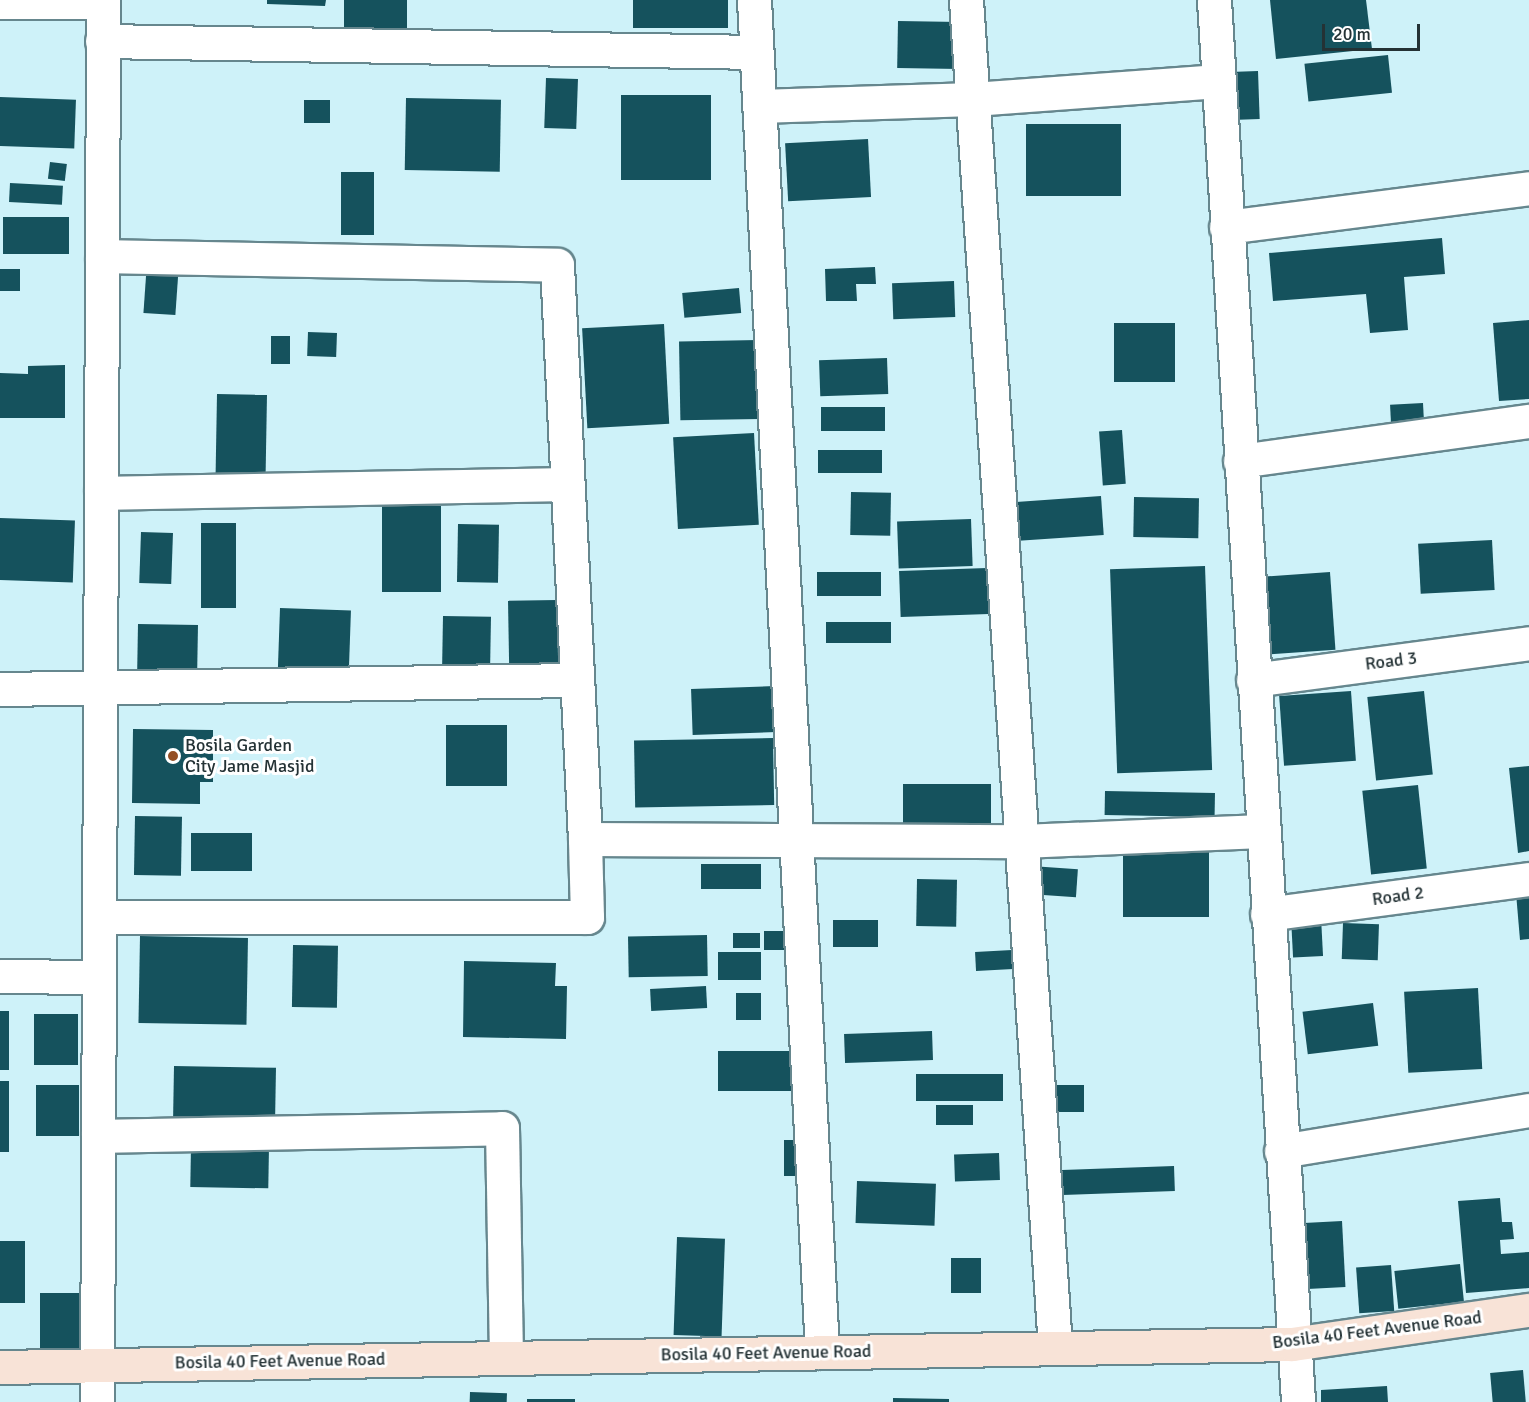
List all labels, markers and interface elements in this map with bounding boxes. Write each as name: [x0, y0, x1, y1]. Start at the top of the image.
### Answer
scale bar: [1325, 12, 1422, 50]
text: 20 m: [1333, 23, 1371, 45]
street label: Road 3: [1364, 647, 1418, 675]
place label: Bosila Garden City Jame Masjid: [185, 735, 314, 777]
marker: Bosila Garden City Jame Masjid: [166, 749, 180, 763]
street label: Road 2: [1371, 882, 1425, 910]
street label: Bosila 40 Feet Avenue Road: [1271, 1306, 1483, 1354]
street label: Bosila 40 Feet Avenue Road: [660, 1340, 872, 1366]
street label: Bosila 40 Feet Avenue Road: [174, 1348, 386, 1374]

